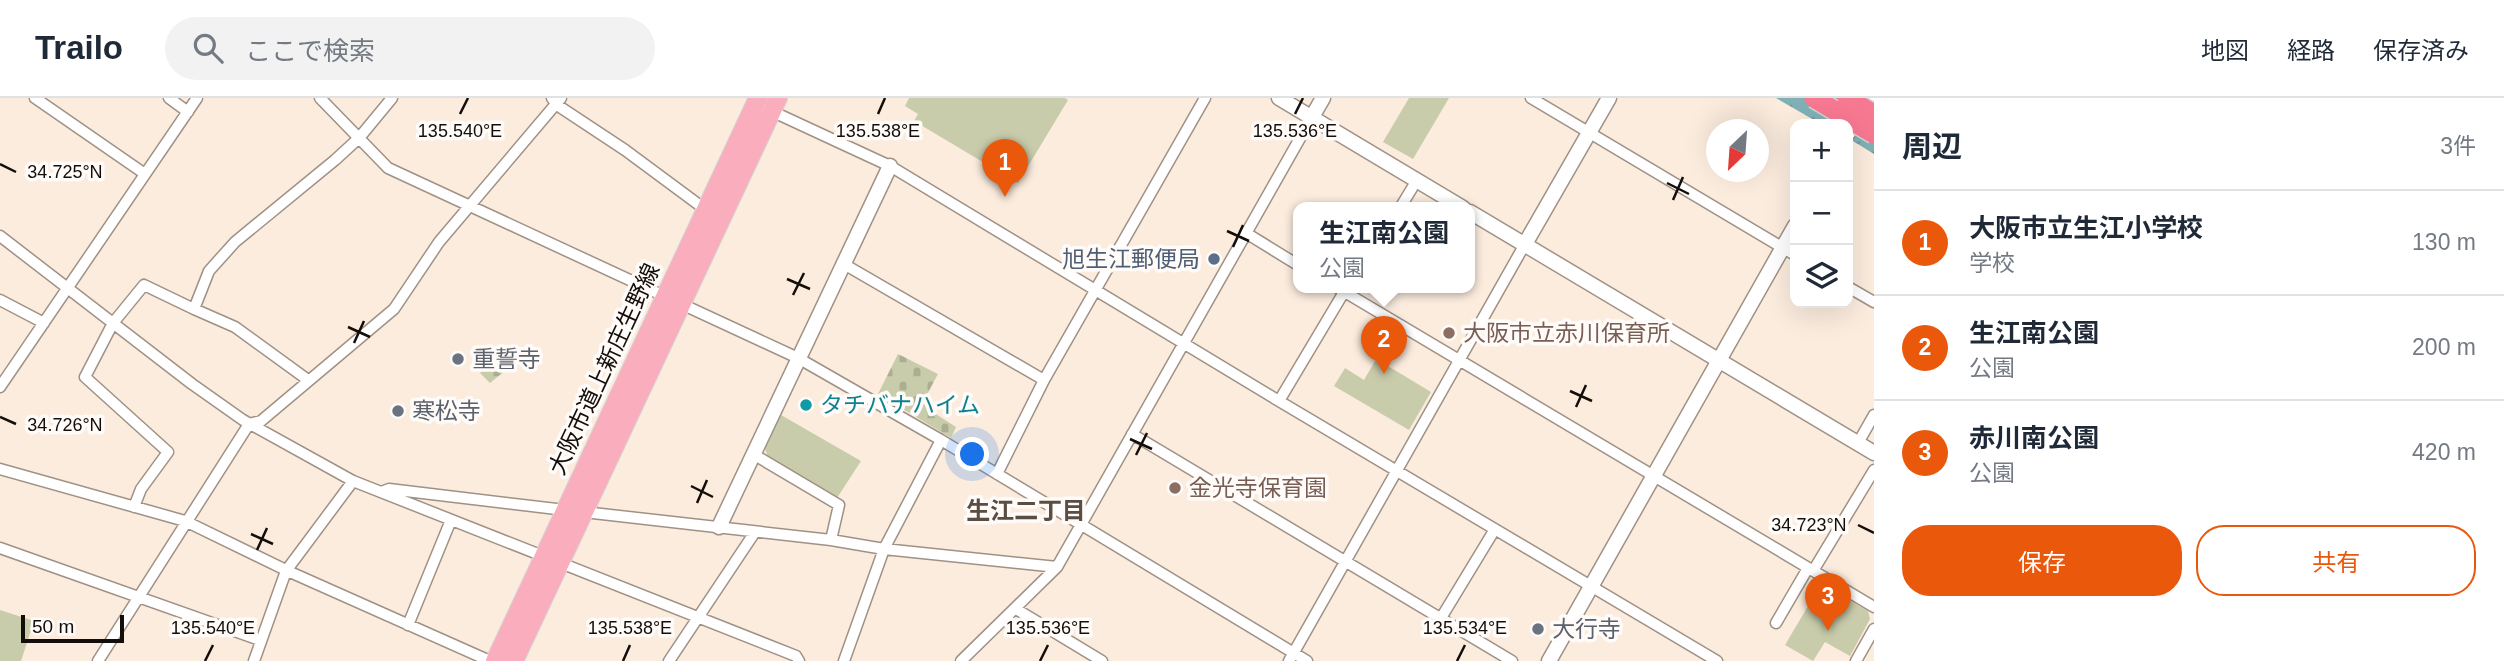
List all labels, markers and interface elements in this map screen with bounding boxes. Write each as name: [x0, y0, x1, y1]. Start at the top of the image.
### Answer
search box: [165, 17, 655, 80]
text: Trailo: [35, 29, 123, 66]
icon: search: [189, 29, 227, 67]
text: ここで検索: [245, 36, 375, 66]
text: 地図: [2201, 37, 2249, 64]
text: 経路: [2287, 37, 2335, 64]
text: 保存済み: [2373, 37, 2469, 64]
north arrow: [1706, 119, 1769, 182]
map controls: [1790, 119, 1853, 308]
button: +: [1790, 119, 1853, 182]
text: 135.540°E: [418, 121, 502, 141]
text: 135.538°E: [836, 121, 920, 141]
text: 135.536°E: [1253, 121, 1337, 141]
text: 周辺: [1902, 130, 1962, 163]
text: 3件: [2440, 133, 2476, 159]
pin: 1: [982, 139, 1028, 197]
text: 34.725°N: [27, 162, 103, 182]
button: −: [1790, 182, 1853, 245]
popup: [1293, 202, 1475, 293]
text: 大阪市立生江小学校: [1969, 213, 2203, 243]
text: 生江南公園: [1319, 218, 1449, 248]
text: 1: [1919, 229, 1931, 255]
text: 130 m: [2412, 229, 2476, 255]
button: layers: [1790, 245, 1853, 308]
place label: 旭生江郵便局: [1062, 246, 1200, 272]
text: 学校: [1969, 250, 2015, 276]
marker: 旭生江郵便局: [1206, 251, 1222, 267]
text: 公園: [1319, 255, 1365, 281]
street label: 大阪市道上新庄生野線: [544, 259, 664, 479]
pin: 2: [1361, 316, 1407, 374]
text: 生江南公園: [1969, 318, 2099, 348]
place label: 大阪市立赤川保育所: [1463, 320, 1670, 346]
marker: 大阪市立赤川保育所: [1441, 325, 1457, 341]
text: 2: [1919, 334, 1931, 360]
text: 200 m: [2412, 334, 2476, 360]
place label: 重誓寺: [472, 346, 541, 372]
marker: 重誓寺: [450, 351, 466, 367]
text: 公園: [1969, 355, 2015, 381]
place label: タチバナハイム: [820, 392, 980, 418]
marker: タチバナハイム: [798, 397, 814, 413]
place label: 寒松寺: [412, 398, 481, 424]
marker: 寒松寺: [390, 403, 406, 419]
text: 34.726°N: [27, 415, 103, 435]
text: 赤川南公園: [1969, 423, 2099, 453]
your location: [955, 437, 989, 471]
text: 3: [1919, 439, 1931, 465]
text: 420 m: [2412, 439, 2476, 465]
text: 公園: [1969, 460, 2015, 486]
place label: 金光寺保育園: [1189, 475, 1327, 501]
marker: 金光寺保育園: [1167, 480, 1183, 496]
district label: 生江二丁目: [966, 497, 1086, 524]
text: 34.723°N: [1771, 515, 1847, 535]
button: 保存: [1902, 525, 2182, 596]
button: 共有: [2196, 525, 2476, 596]
pin: 3: [1805, 573, 1851, 631]
scale bar: [21, 612, 124, 644]
text: 50 m: [32, 616, 74, 637]
place label: 大行寺: [1552, 616, 1621, 642]
text: 135.540°E: [171, 618, 255, 638]
text: 135.538°E: [588, 618, 672, 638]
text: 135.536°E: [1006, 618, 1090, 638]
text: 135.534°E: [1423, 618, 1507, 638]
marker: 大行寺: [1530, 621, 1546, 637]

